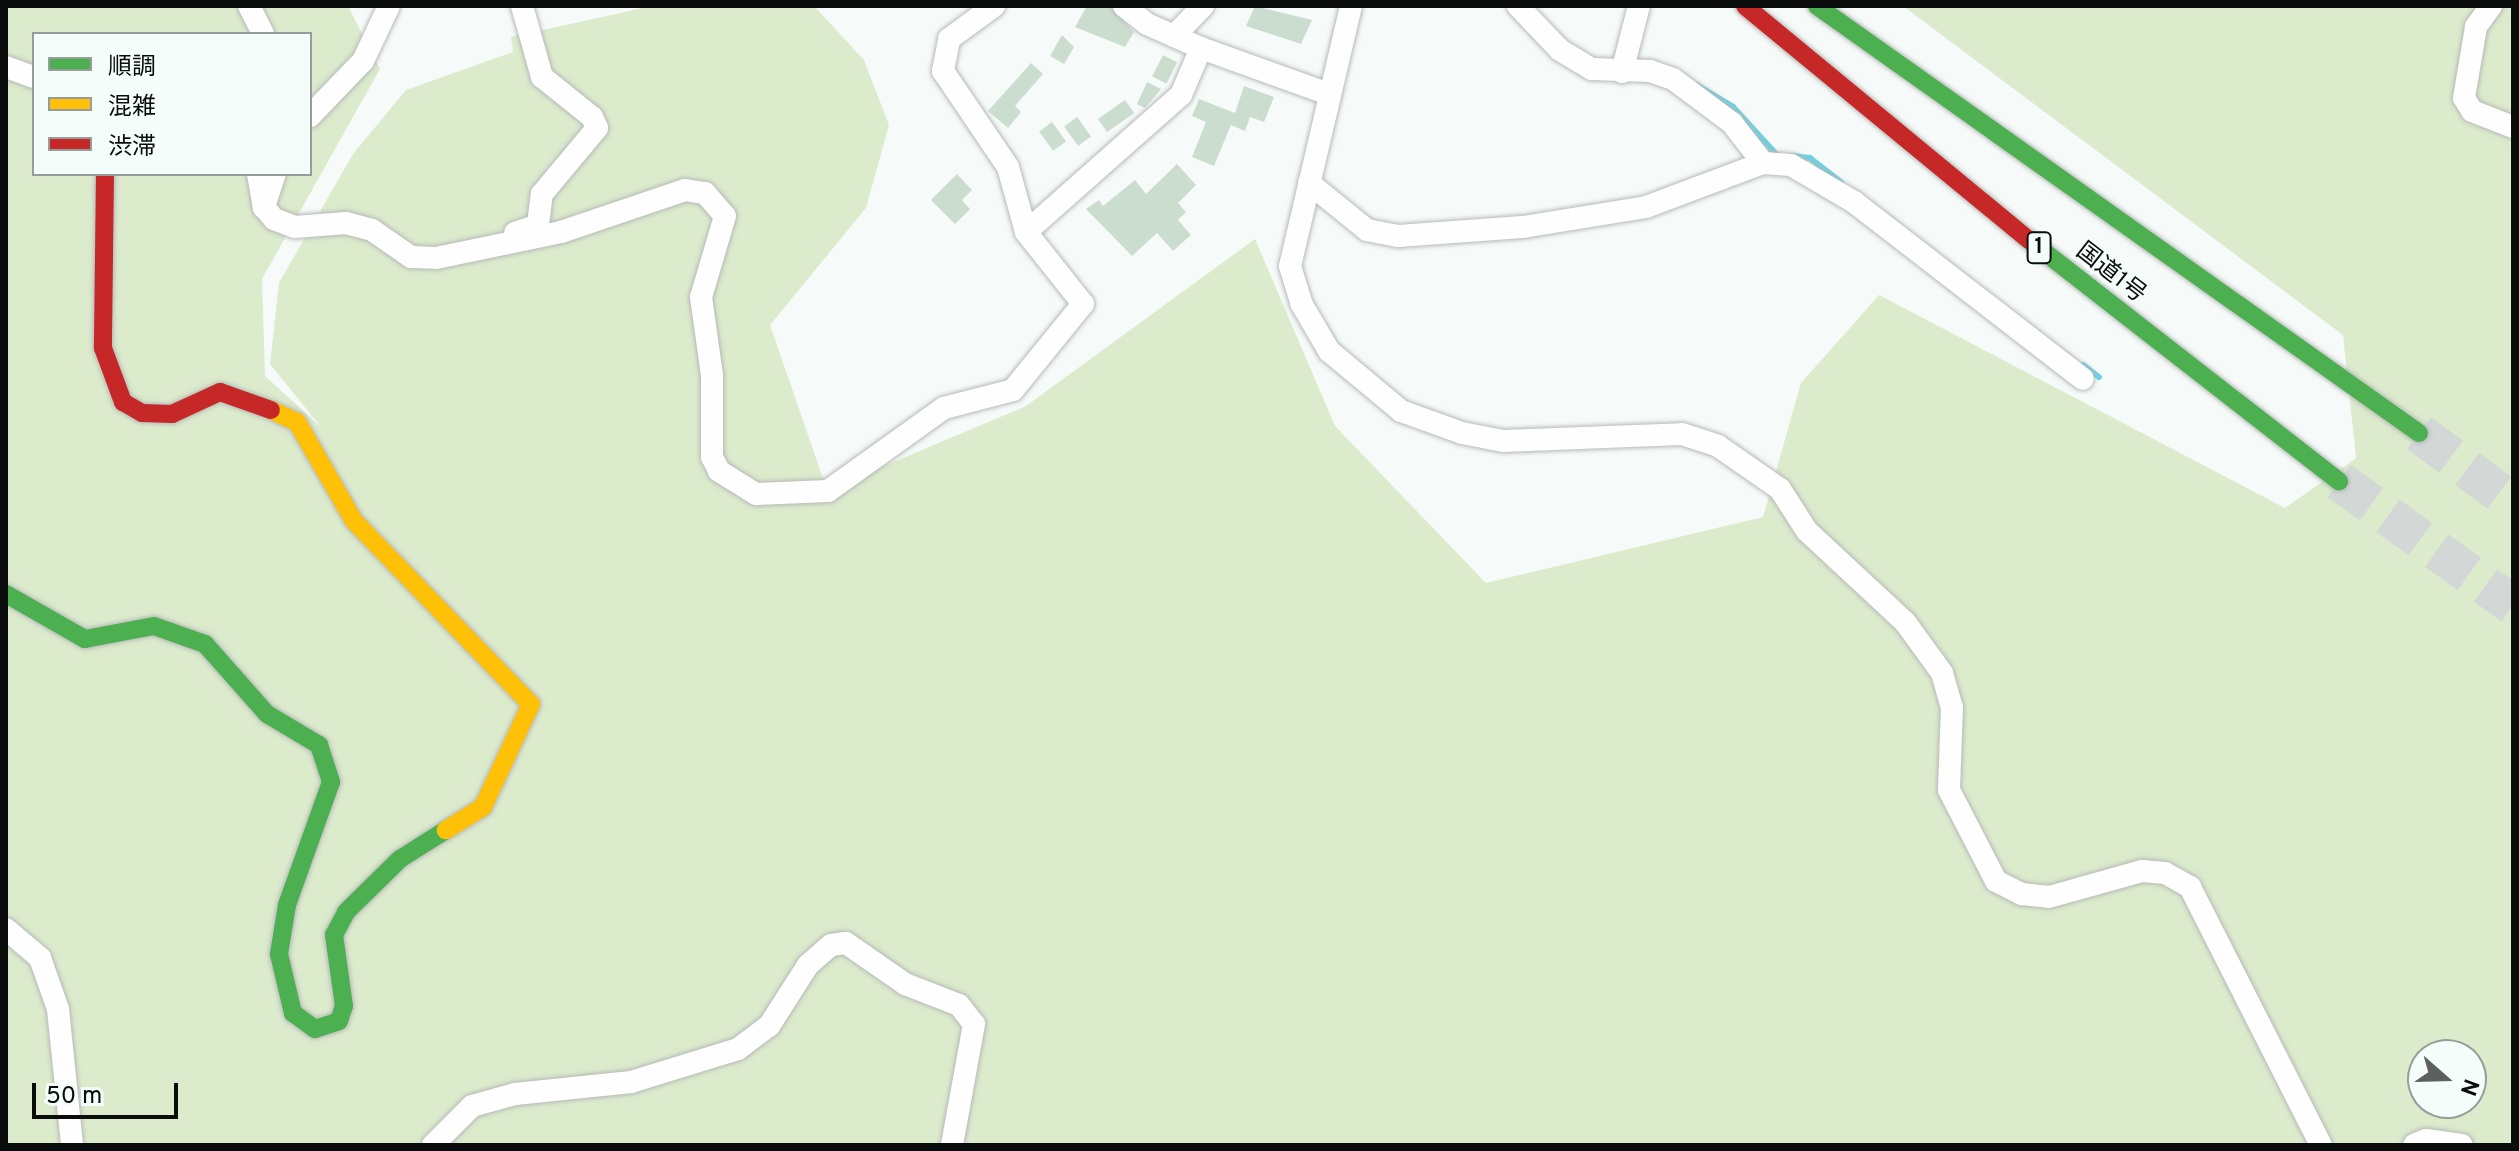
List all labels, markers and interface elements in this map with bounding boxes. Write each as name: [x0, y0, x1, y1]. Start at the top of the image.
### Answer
legend: [32, 32, 312, 176]
text: 順調: [108, 53, 156, 83]
text: 混雑: [108, 93, 156, 123]
text: 渋滞: [108, 133, 156, 163]
road number: 1: [2025, 230, 2053, 266]
street label: 国道1号: [2069, 238, 2151, 310]
north arrow: [2407, 1039, 2487, 1119]
scale bar: [36, 1067, 182, 1117]
text: N: [2453, 1075, 2484, 1099]
text: 50 m: [46, 1082, 102, 1112]

